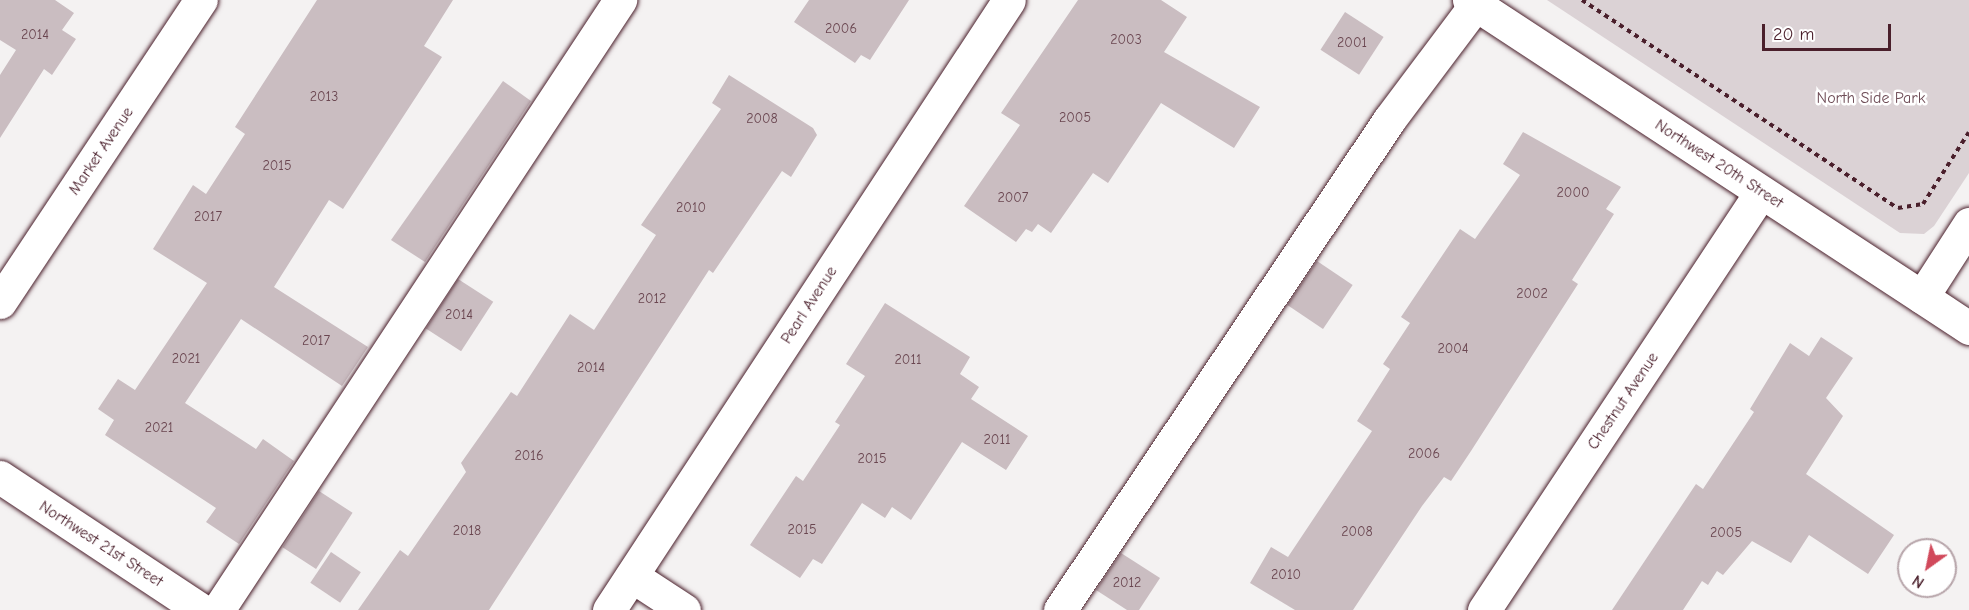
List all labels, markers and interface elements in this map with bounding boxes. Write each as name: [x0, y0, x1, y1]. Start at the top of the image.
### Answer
scale bar: [1765, 12, 1894, 50]
house number: 2006: [825, 21, 857, 37]
text: 20 m: [1773, 24, 1814, 45]
house number: 2014: [21, 27, 49, 43]
house number: 2003: [1110, 32, 1142, 48]
house number: 2001: [1337, 35, 1367, 51]
park label: North Side Park: [1817, 88, 1925, 108]
house number: 2013: [310, 89, 338, 105]
street label: Market Avenue: [65, 103, 137, 199]
house number: 2005: [1059, 110, 1091, 126]
house number: 2008: [746, 111, 778, 127]
street label: Northwest 20th Street: [1651, 115, 1787, 213]
house number: 2015: [263, 158, 291, 174]
house number: 2000: [1557, 185, 1589, 201]
house number: 2007: [998, 190, 1028, 206]
house number: 2010: [676, 200, 706, 216]
house number: 2017: [194, 209, 222, 225]
street label: Pearl Avenue: [777, 263, 841, 347]
house number: 2002: [1516, 286, 1548, 302]
house number: 2012: [638, 291, 666, 307]
house number: 2014: [445, 307, 473, 323]
house number: 2017: [302, 333, 330, 349]
house number: 2004: [1437, 341, 1469, 357]
street label: Chestnut Avenue: [1583, 349, 1663, 453]
house number: 2021: [172, 351, 200, 367]
house number: 2011: [895, 352, 921, 368]
house number: 2014: [577, 360, 605, 376]
house number: 2021: [145, 420, 173, 436]
house number: 2011: [984, 432, 1010, 448]
house number: 2006: [1408, 446, 1440, 462]
house number: 2016: [515, 448, 543, 464]
house number: 2015: [858, 451, 886, 467]
street label: Northwest 21st Street: [36, 497, 166, 591]
house number: 2015: [788, 522, 816, 538]
house number: 2018: [453, 523, 481, 539]
house number: 2008: [1341, 524, 1373, 540]
house number: 2005: [1710, 525, 1742, 541]
north arrow: [1897, 538, 1957, 598]
house number: 2010: [1271, 567, 1301, 583]
text: N: [1909, 571, 1928, 592]
house number: 2012: [1113, 575, 1141, 591]

